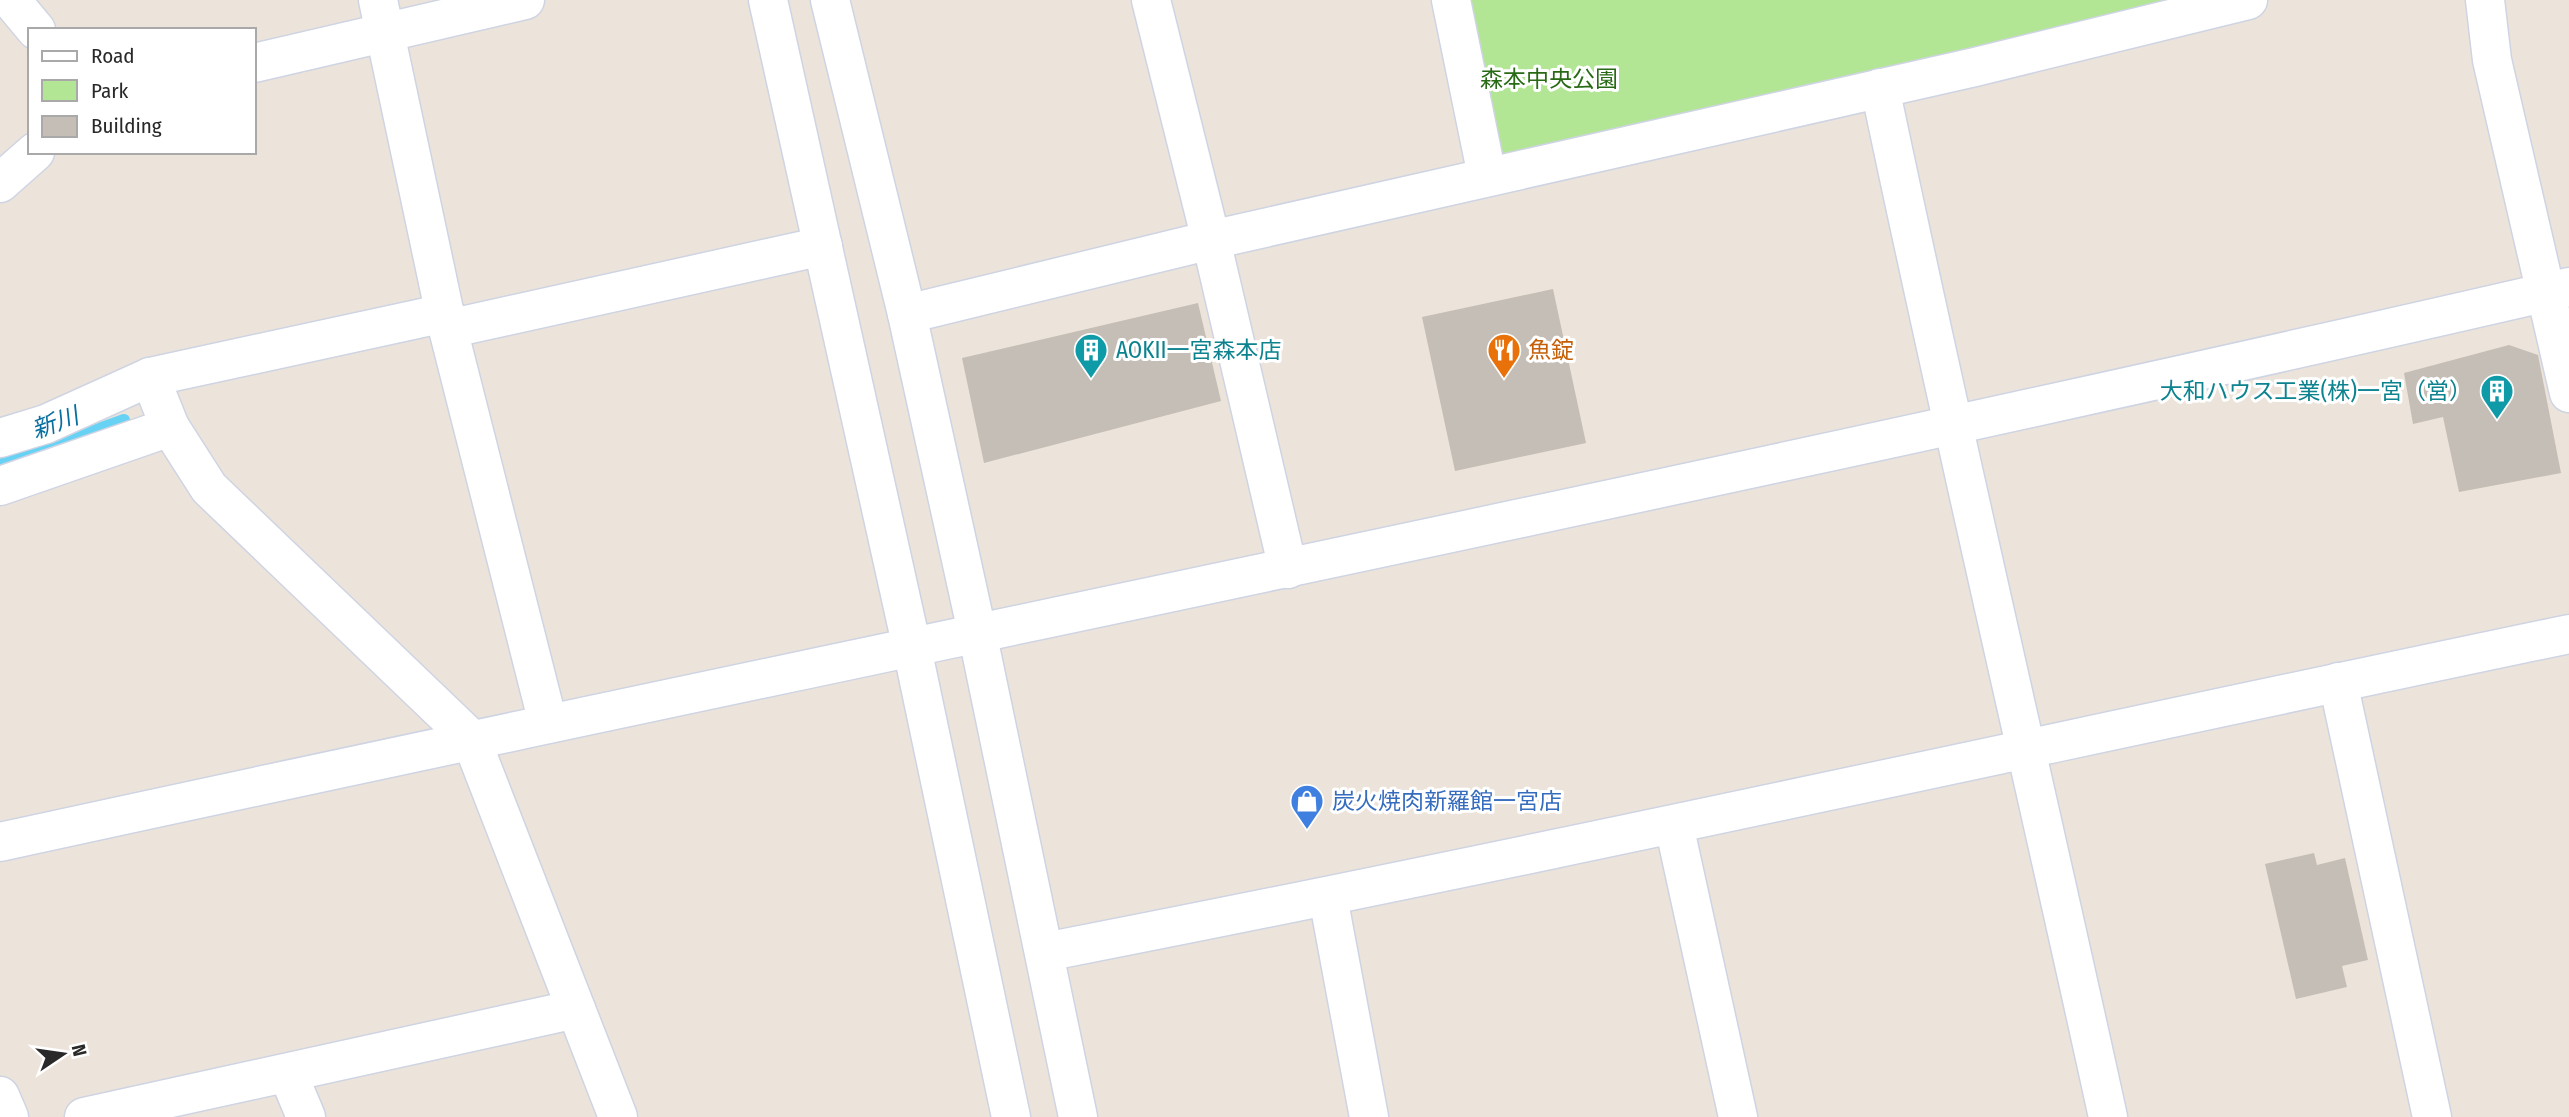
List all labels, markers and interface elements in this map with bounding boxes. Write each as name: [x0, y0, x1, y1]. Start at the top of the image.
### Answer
legend: [28, 28, 256, 154]
text: Road: [91, 43, 135, 69]
park label: 森本中央公園: [1480, 65, 1618, 93]
text: Park: [91, 78, 129, 104]
text: Building: [91, 113, 162, 139]
building icon: AOKII一宮森本店: [1072, 331, 1110, 380]
restaurant icon: 魚錠: [1485, 331, 1523, 380]
place label: AOKII一宮森本店: [1116, 336, 1282, 364]
place label: 魚錠: [1528, 336, 1574, 364]
building icon: 大和ハウス工業(株)一宮（営）: [2478, 372, 2516, 421]
place label: 大和ハウス工業(株)一宮（営）: [2159, 377, 2472, 405]
water label: 新川: [28, 401, 85, 444]
shop icon: 炭火焼肉新羅館一宮店: [1288, 782, 1326, 831]
place label: 炭火焼肉新羅館一宮店: [1332, 787, 1562, 815]
north arrow: [28, 1019, 98, 1089]
text: N: [67, 1042, 92, 1058]

